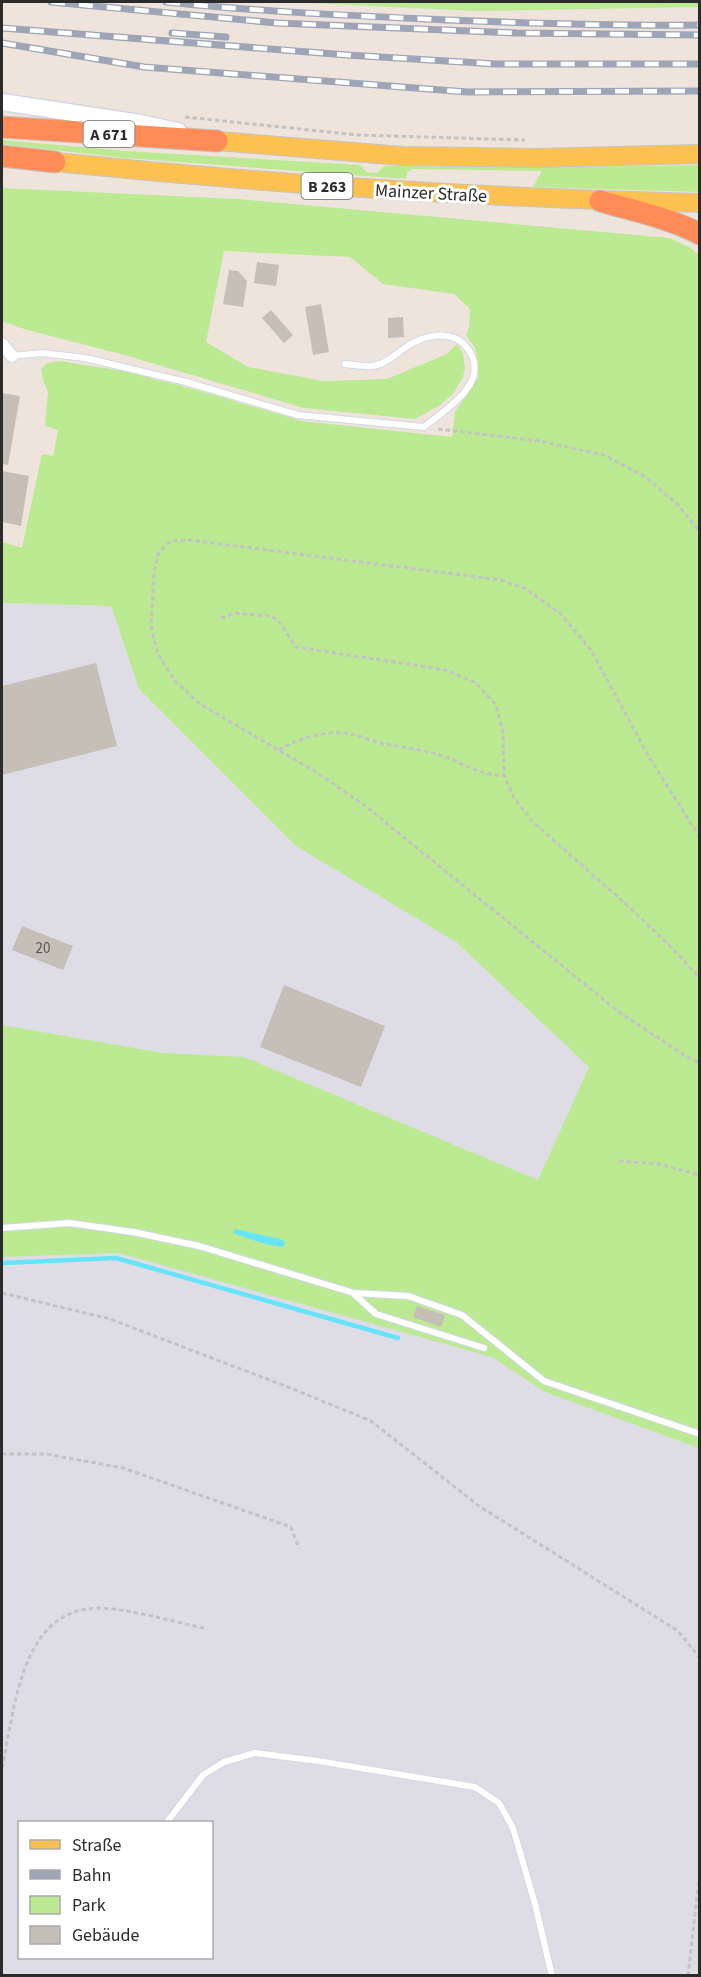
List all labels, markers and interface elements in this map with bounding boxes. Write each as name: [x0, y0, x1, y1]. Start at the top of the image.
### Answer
road number: A 671: [84, 121, 134, 147]
road number: B 263: [302, 173, 352, 199]
street label: Mainzer Straße: [374, 178, 488, 209]
house number: 20: [36, 938, 50, 959]
legend: [18, 1821, 213, 1959]
text: Straße: [72, 1833, 122, 1858]
text: Bahn: [72, 1863, 111, 1888]
text: Park: [72, 1893, 106, 1918]
text: Gebäude: [72, 1923, 140, 1948]

